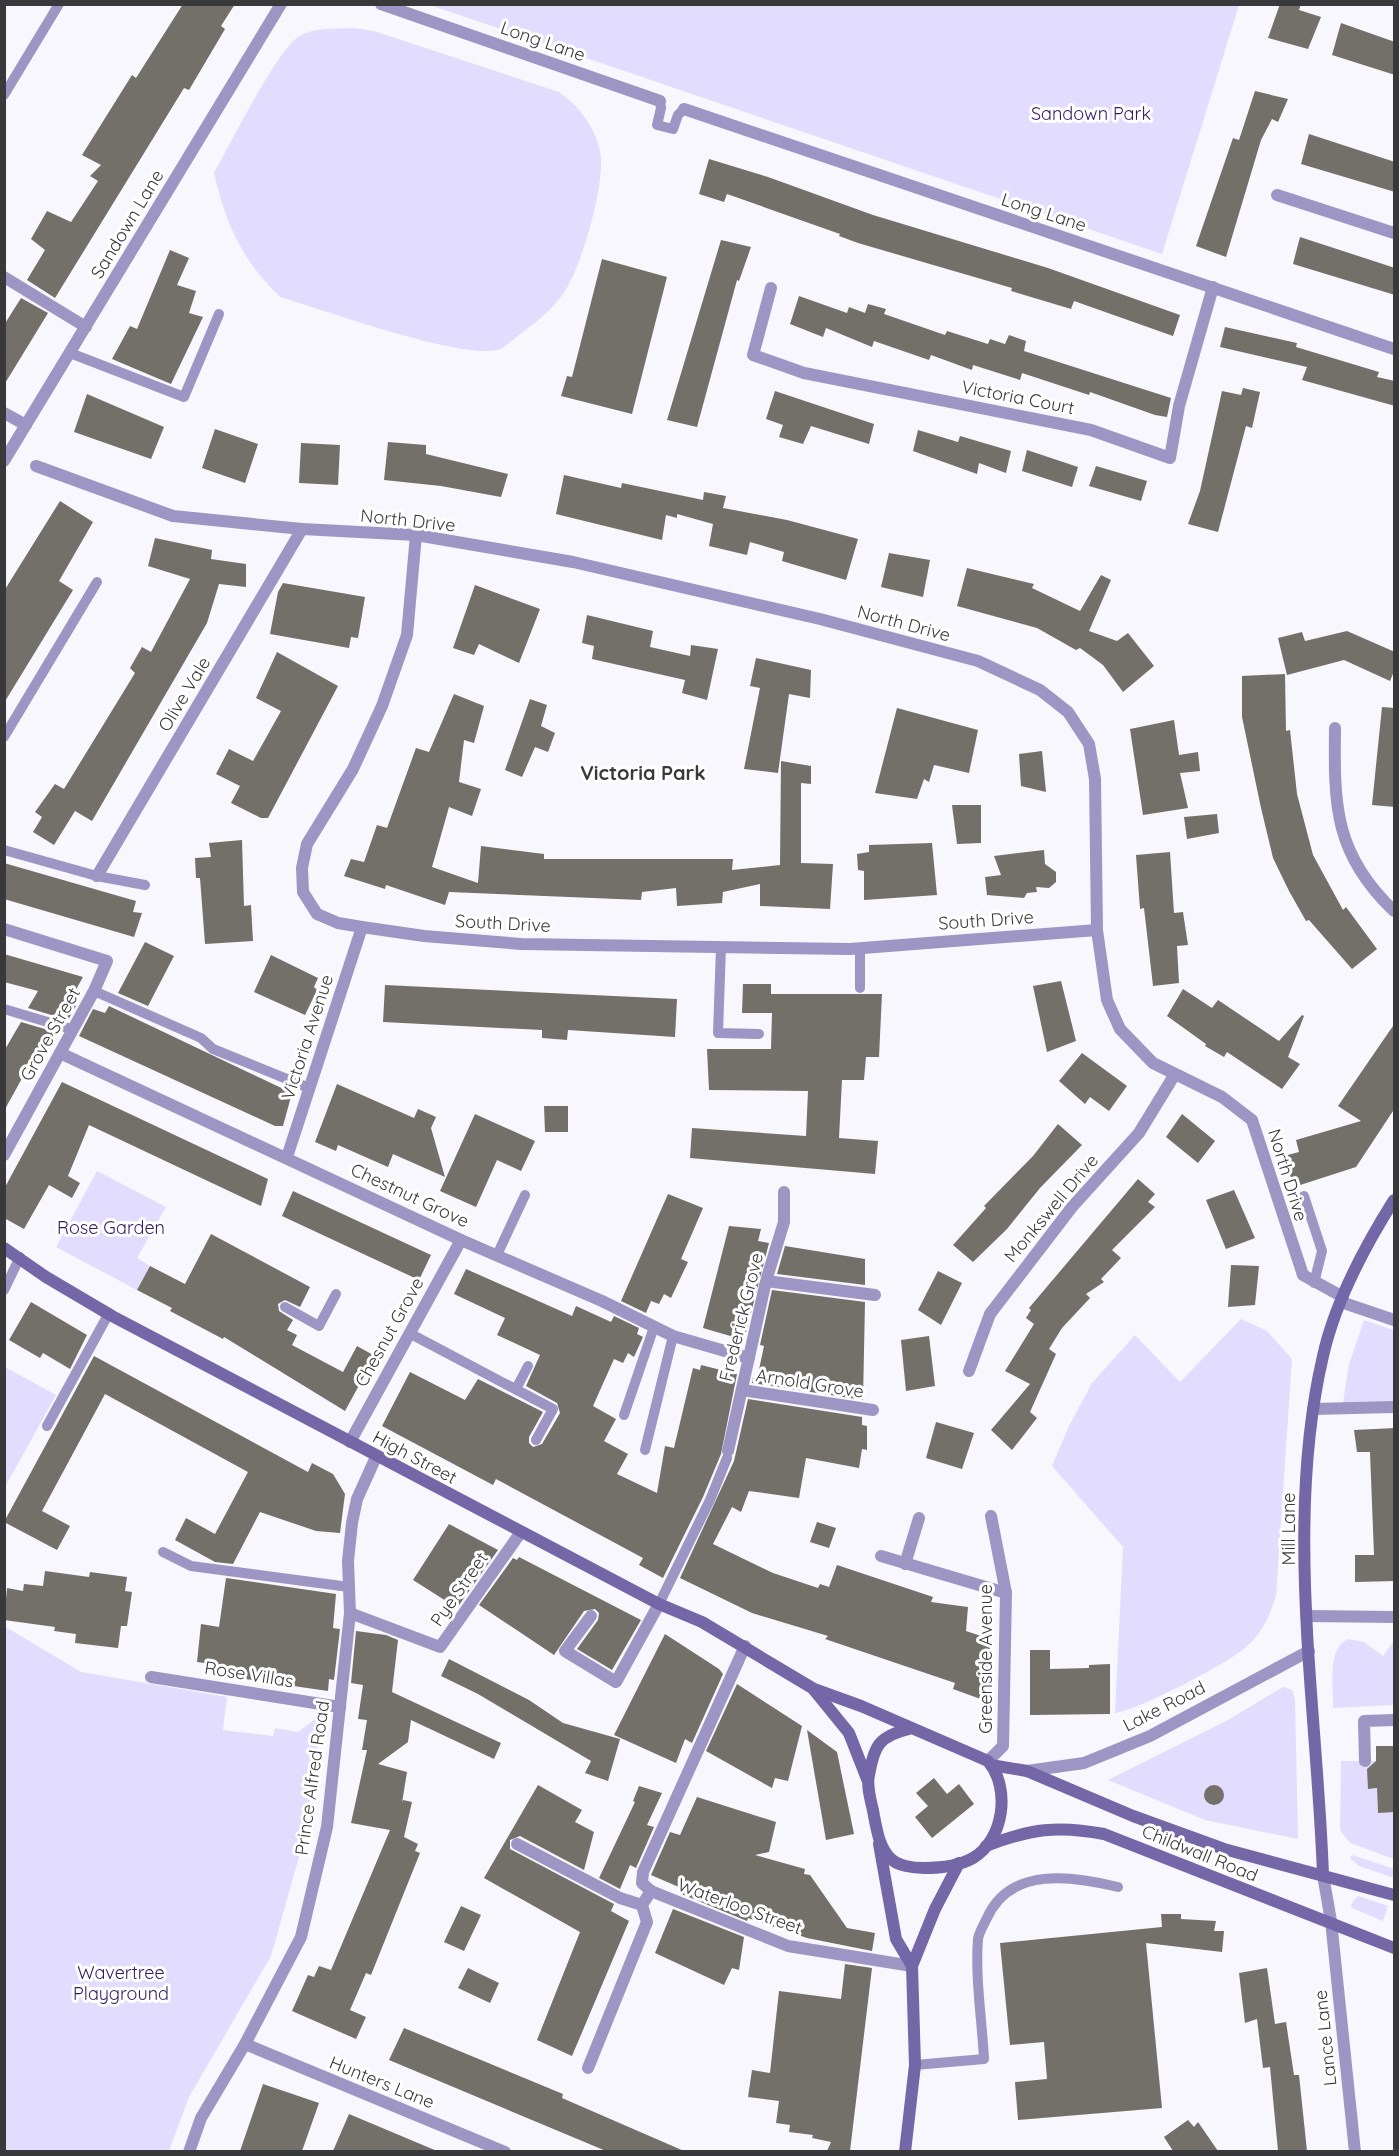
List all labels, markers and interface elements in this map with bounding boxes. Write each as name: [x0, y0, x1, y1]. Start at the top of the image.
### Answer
street label: Long Lane: [498, 16, 588, 66]
park label: Sandown Park: [1031, 102, 1151, 125]
street label: Sandown Lane: [85, 165, 169, 283]
street label: Long Lane: [999, 187, 1089, 237]
street label: Victoria Court: [960, 375, 1076, 419]
street label: North Drive: [359, 504, 457, 536]
street label: North Drive: [855, 600, 953, 646]
street label: Olive Vale: [153, 652, 215, 736]
district label: Victoria Park: [580, 760, 706, 785]
street label: South Drive: [937, 905, 1035, 935]
street label: South Drive: [455, 909, 551, 937]
street label: Victoria Avenue: [276, 972, 338, 1102]
street label: Grove Street: [15, 983, 85, 1085]
street label: North Drive: [1263, 1126, 1313, 1224]
street label: Monkswell Drive: [999, 1149, 1103, 1267]
street label: Chestnut Grove: [347, 1158, 473, 1232]
park label: Rose Garden: [57, 1216, 165, 1239]
street label: Frederick Grove: [714, 1250, 768, 1384]
street label: Chesnut Grove: [349, 1273, 429, 1391]
street label: Arnold Grove: [754, 1363, 866, 1403]
street label: High Street: [369, 1425, 461, 1489]
street label: Mill Lane: [1277, 1493, 1300, 1566]
street label: Pye Street: [425, 1547, 493, 1631]
street label: Greenside Avenue: [974, 1584, 997, 1734]
street label: Rose Villas: [203, 1656, 295, 1692]
street label: Lake Road: [1119, 1675, 1209, 1737]
street label: Prince Alfred Road: [290, 1699, 334, 1857]
street label: Childwall Road: [1139, 1819, 1261, 1887]
street label: Waterloo Street: [674, 1873, 806, 1939]
park label: Wavertree Playground: [73, 1961, 169, 2005]
street label: Lance Lane: [1309, 1989, 1341, 2087]
street label: Hunters Lane: [326, 2051, 438, 2113]

